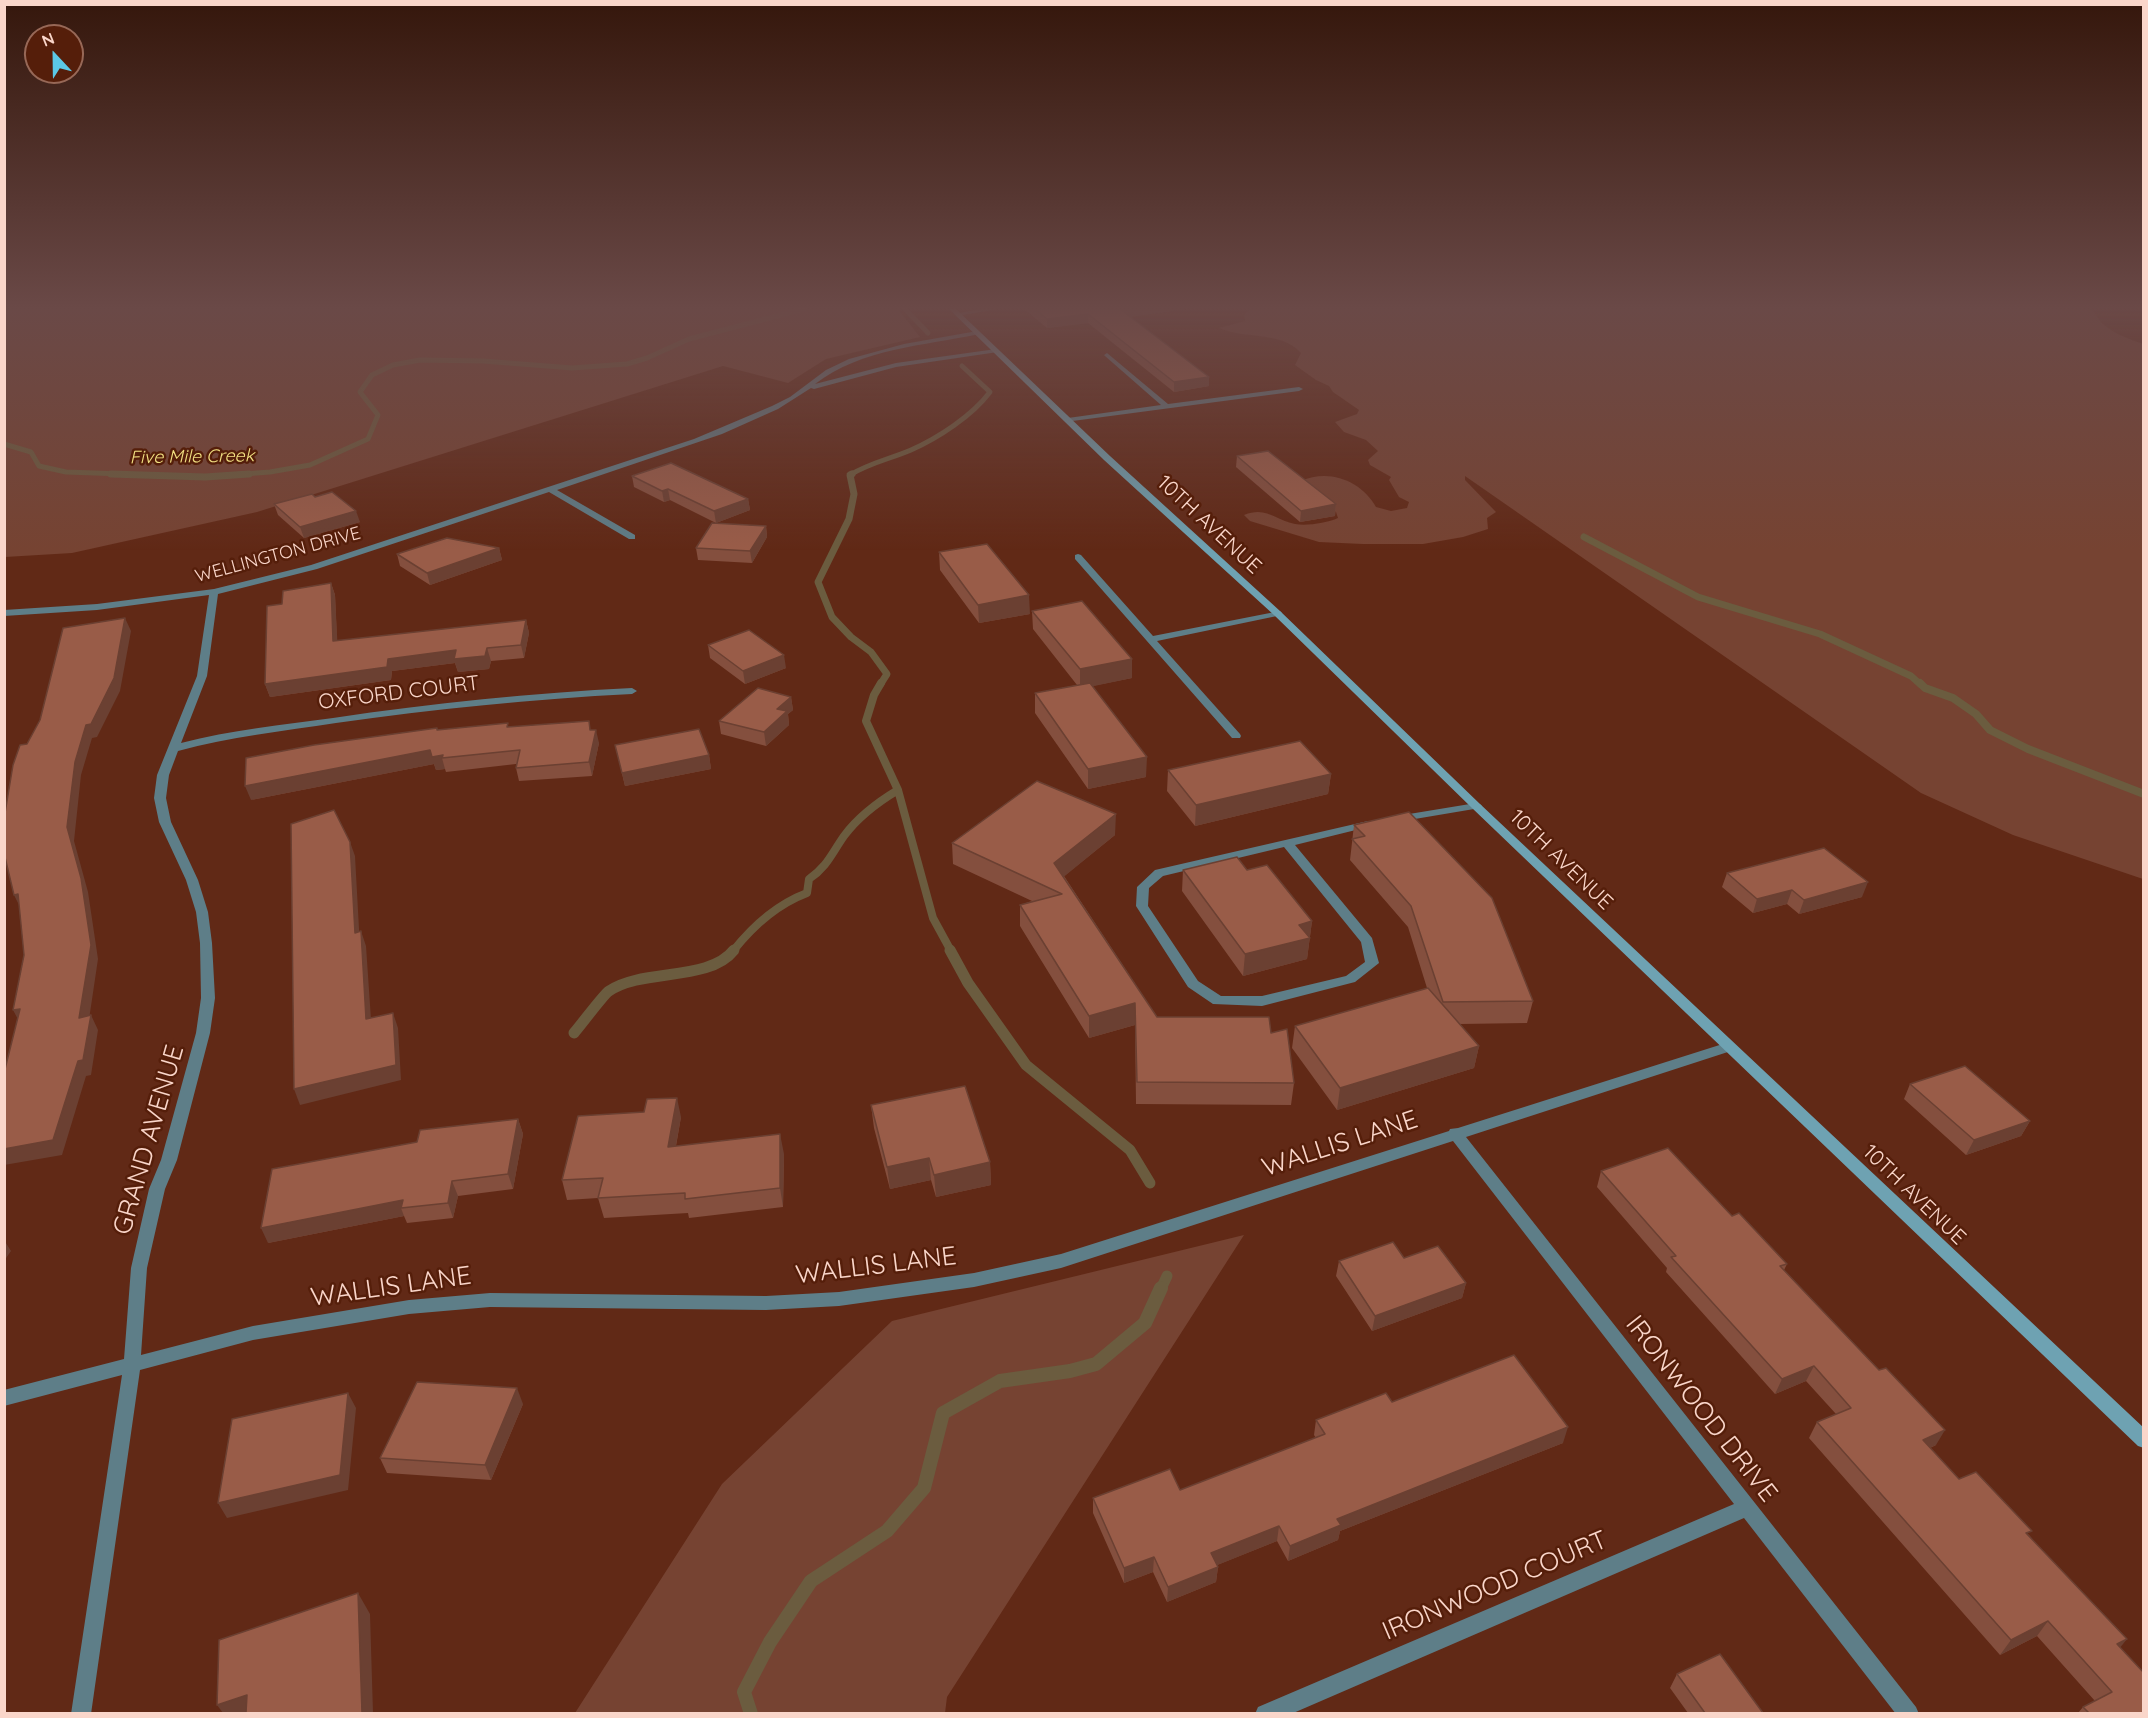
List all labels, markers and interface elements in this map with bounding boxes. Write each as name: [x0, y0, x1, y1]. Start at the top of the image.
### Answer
north arrow: [24, 24, 84, 84]
text: N: [39, 28, 57, 51]
water label: Five Mile Creek: [130, 445, 254, 469]
street label: 10TH AVENUE: [1152, 470, 1266, 580]
street label: WELLINGTON DRIVE: [193, 523, 363, 587]
street label: OXFORD COURT: [317, 671, 481, 715]
street label: 10TH AVENUE: [1504, 805, 1618, 915]
street label: GRAND AVENUE: [107, 1042, 191, 1238]
street label: WALLIS LANE: [1258, 1104, 1422, 1184]
street label: 10TH AVENUE: [1857, 1140, 1971, 1250]
street label: WALLIS LANE: [794, 1241, 958, 1291]
street label: WALLIS LANE: [309, 1260, 473, 1314]
street label: IRONWOOD DRIVE: [1619, 1310, 1783, 1508]
street label: IRONWOOD COURT: [1378, 1525, 1612, 1647]

